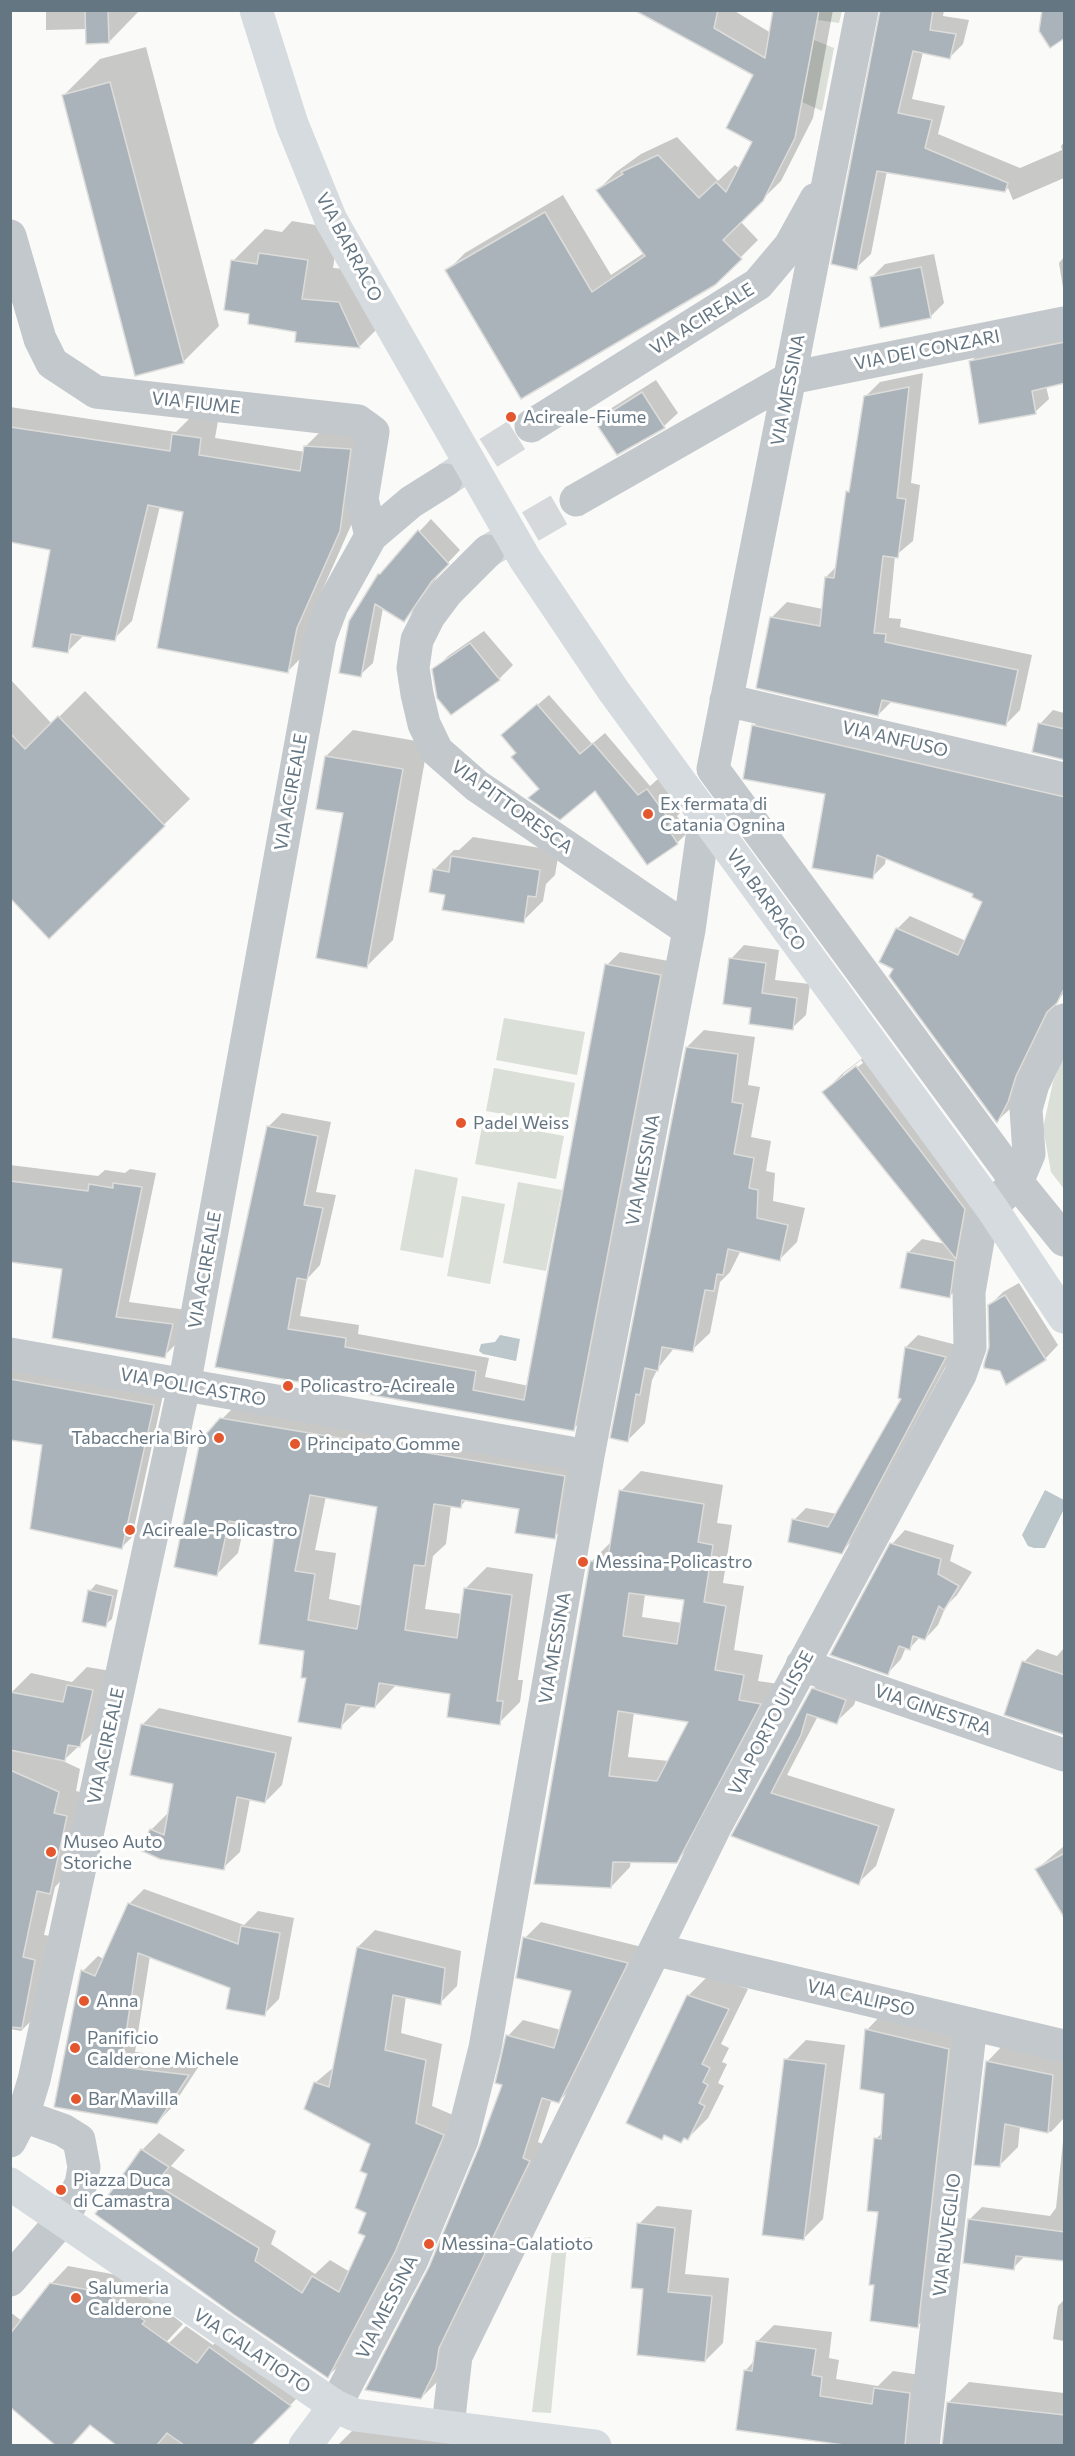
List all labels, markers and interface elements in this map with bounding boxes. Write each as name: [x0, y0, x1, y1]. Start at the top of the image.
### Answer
street label: VIA BARRACO: [311, 189, 387, 305]
street label: VIA ACIREALE: [646, 278, 758, 360]
street label: VIA DEI CONZARI: [852, 325, 1002, 375]
street label: VIA MESSINA: [767, 332, 809, 448]
street label: VIA FIUME: [150, 388, 242, 418]
place label: Acireale-Fiume: [523, 406, 646, 428]
marker: Acireale-Fiume: [504, 410, 518, 424]
street label: VIA ANFUSO: [840, 716, 950, 762]
street label: VIA ACIREALE: [270, 732, 312, 852]
street label: VIA PITTORESCA: [447, 756, 577, 858]
place label: Ex fermata di Catania Ognina: [660, 793, 785, 836]
marker: Ex fermata di Catania Ognina: [641, 807, 655, 821]
street label: VIA BARRACO: [722, 845, 810, 955]
place label: Padel Weiss: [473, 1112, 569, 1134]
street label: VIA MESSINA: [622, 1112, 664, 1228]
marker: Padel Weiss: [454, 1116, 468, 1130]
street label: VIA ACIREALE: [184, 1210, 226, 1330]
street label: VIA POLICASTRO: [118, 1364, 268, 1410]
place label: Policastro-Acireale: [300, 1375, 455, 1397]
marker: Policastro-Acireale: [281, 1379, 295, 1393]
place label: Tabaccheria Birò: [71, 1427, 207, 1449]
marker: Tabaccheria Birò: [212, 1431, 226, 1445]
place label: Principato Gomme: [307, 1433, 460, 1455]
marker: Principato Gomme: [288, 1437, 302, 1451]
place label: Acireale-Policastro: [142, 1519, 297, 1541]
marker: Acireale-Policastro: [123, 1523, 137, 1537]
place label: Messina-Policastro: [595, 1551, 752, 1573]
marker: Messina-Policastro: [576, 1555, 590, 1569]
street label: VIA MESSINA: [535, 1590, 575, 1706]
street label: VIA PORTO ULISSE: [724, 1647, 818, 1799]
street label: VIA GINESTRA: [872, 1680, 994, 1740]
street label: VIA ACIREALE: [83, 1686, 129, 1806]
place label: Museo Auto Storiche: [63, 1831, 162, 1874]
marker: Museo Auto Storiche: [44, 1845, 58, 1859]
street label: VIA CALIPSO: [805, 1975, 917, 2021]
place label: Anna: [96, 1990, 138, 2012]
marker: Anna: [77, 1994, 91, 2008]
place label: Panificio Calderone Michele: [87, 2027, 239, 2070]
marker: Panificio Calderone Michele: [68, 2041, 82, 2055]
place label: Bar Mavilla: [88, 2088, 178, 2110]
marker: Bar Mavilla: [69, 2092, 83, 2106]
place label: Piazza Duca di Camastra: [73, 2169, 171, 2212]
street label: VIA RUVEGLIO: [929, 2172, 965, 2298]
marker: Piazza Duca di Camastra: [54, 2183, 68, 2197]
place label: Messina-Galatioto: [441, 2233, 593, 2255]
marker: Messina-Galatioto: [422, 2237, 436, 2251]
street label: VIA MESSINA: [352, 2252, 422, 2362]
place label: Salumeria Calderone: [88, 2277, 172, 2320]
marker: Salumeria Calderone: [69, 2291, 83, 2305]
street label: VIA GALATIOTO: [189, 2304, 315, 2398]

